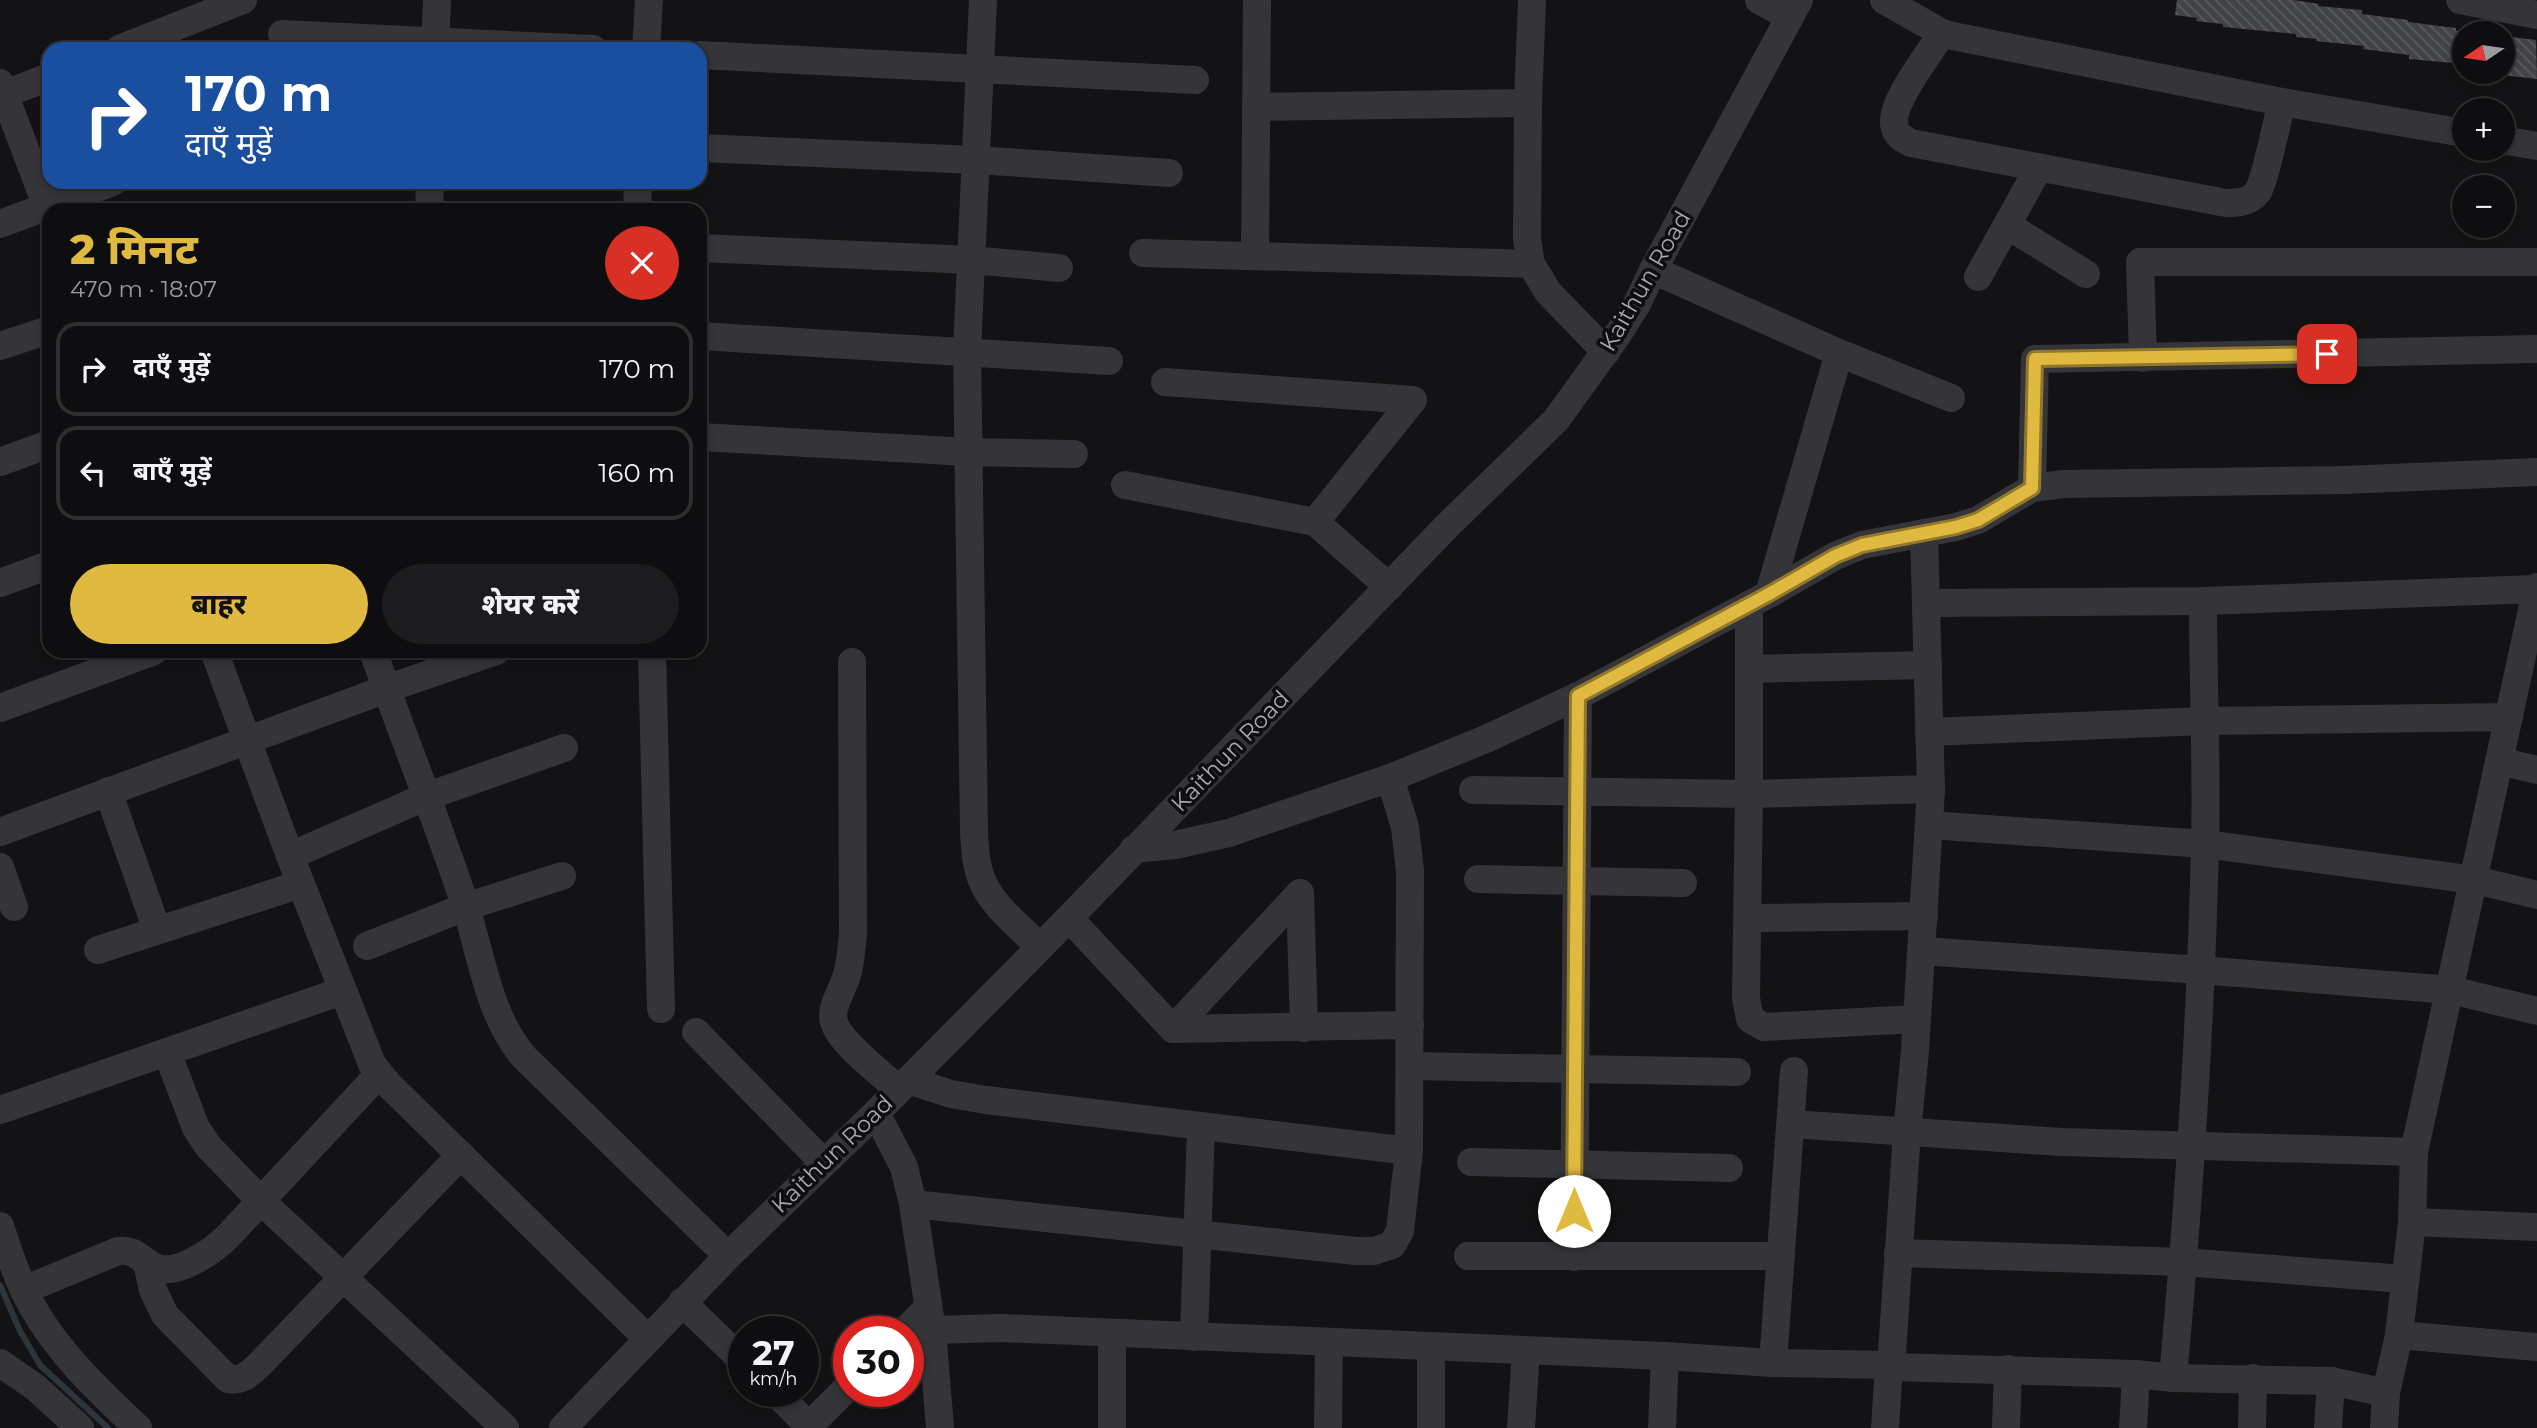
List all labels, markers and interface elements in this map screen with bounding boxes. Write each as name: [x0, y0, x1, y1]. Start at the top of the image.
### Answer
north arrow: [2452, 21, 2515, 84]
map controls: [2452, 21, 2515, 238]
text: 170 m: [185, 64, 332, 123]
icon: right: [70, 70, 161, 161]
button: +: [2452, 98, 2515, 161]
text: दाएँ मुड़ें: [185, 124, 273, 163]
button: −: [2452, 175, 2515, 238]
street label: Kaithun Road: [1593, 206, 1697, 356]
text: 2 मिनट: [70, 223, 198, 275]
button: close: [605, 226, 679, 300]
text: 470 m · 18:07: [70, 275, 217, 303]
pin: [2297, 324, 2357, 384]
icon: arrive: [2308, 335, 2346, 373]
icon: right: [74, 350, 112, 388]
text: दाएँ मुड़ें: [133, 351, 210, 383]
text: 170 m: [599, 353, 675, 385]
icon: left: [74, 454, 112, 492]
text: बाएँ मुड़ें: [133, 455, 212, 487]
text: 160 m: [598, 457, 675, 489]
button: बाहर: [70, 564, 368, 644]
button: शेयर करें: [382, 564, 679, 644]
street label: Kaithun Road: [1165, 685, 1295, 817]
street label: Kaithun Road: [766, 1089, 898, 1219]
position arrow: [1537, 1174, 1611, 1248]
speed limit sign: 30: [833, 1316, 924, 1407]
text: 27: [752, 1331, 795, 1374]
text: km/h: [749, 1368, 798, 1390]

